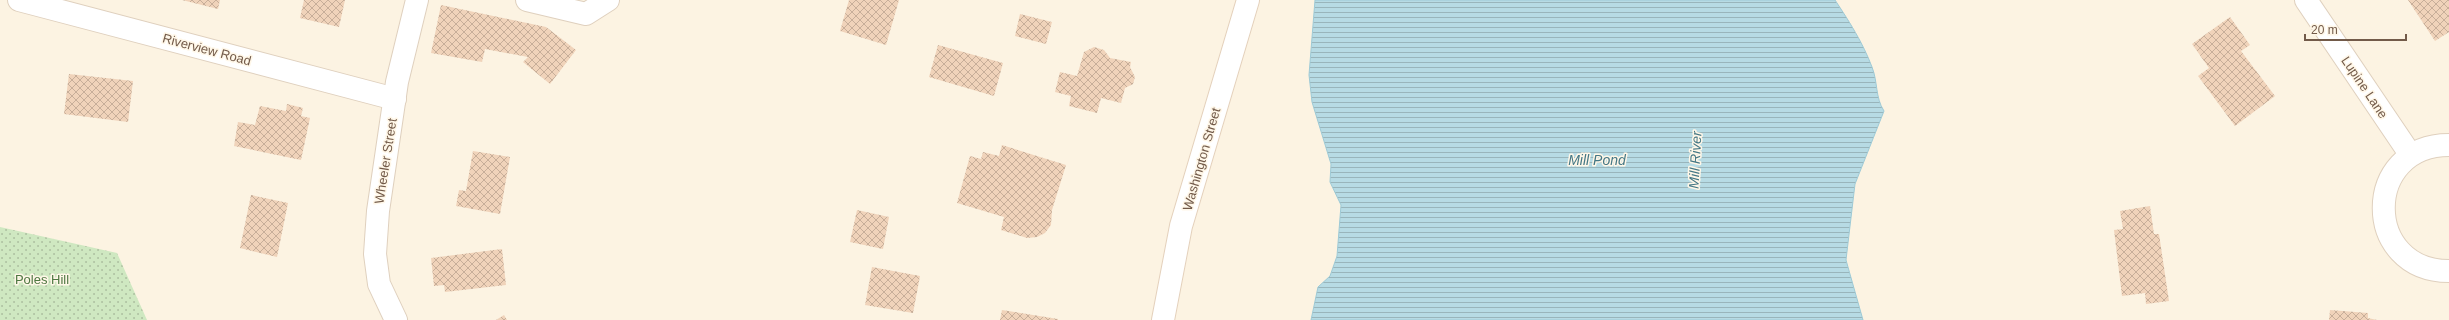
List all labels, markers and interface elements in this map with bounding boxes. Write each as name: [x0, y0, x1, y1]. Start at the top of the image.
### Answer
scale bar: [2305, 16, 2406, 42]
text: 20 m: [2311, 23, 2338, 37]
street label: Riverview Road: [161, 30, 253, 69]
street label: Lupine Lane: [2338, 53, 2391, 121]
street label: Washington Street: [1180, 106, 1223, 212]
street label: Wheeler Street: [371, 117, 400, 205]
water label: Mill River: [1686, 130, 1705, 189]
water label: Mill Pond: [1568, 152, 1627, 168]
park label: Poles Hill: [15, 272, 69, 287]

